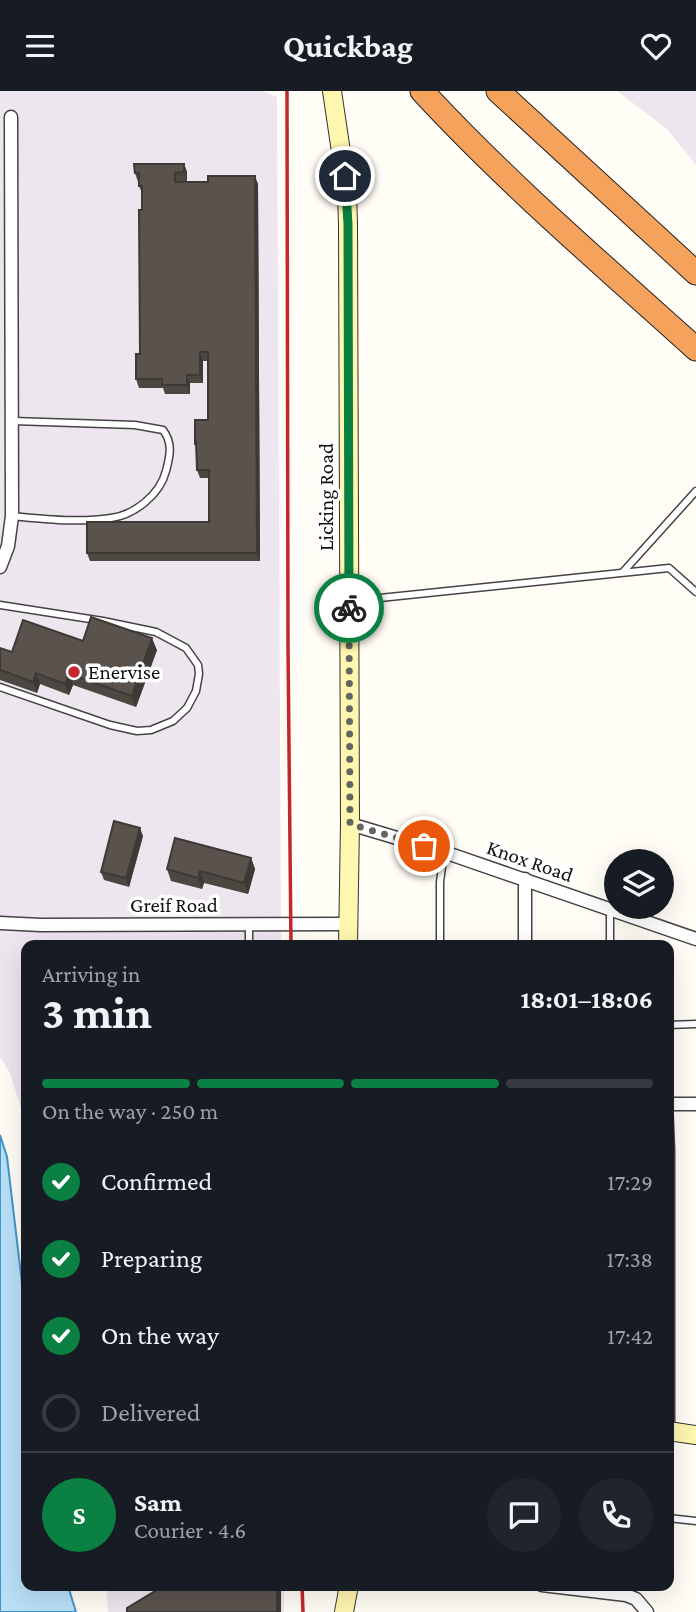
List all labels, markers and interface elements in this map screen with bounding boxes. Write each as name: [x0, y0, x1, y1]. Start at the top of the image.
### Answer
icon: menu: [21, 27, 59, 65]
icon: heart: [637, 27, 675, 65]
text: Quickbag: [283, 28, 413, 64]
pin: [315, 146, 375, 206]
icon: home: [326, 157, 364, 195]
street label: Licking Road: [314, 443, 338, 551]
courier: [314, 573, 384, 643]
icon: bike: [330, 589, 368, 627]
place label: Enervise: [88, 660, 160, 684]
marker: Enervise: [66, 664, 82, 680]
pin: [394, 816, 454, 876]
icon: bag: [405, 827, 443, 865]
street label: Knox Road: [484, 835, 576, 887]
map controls: [604, 849, 674, 919]
button: layers: [604, 849, 674, 919]
street label: Greif Road: [130, 893, 218, 917]
text: Arriving in: [42, 961, 140, 987]
text: 18:01–18:06: [521, 985, 653, 1014]
text: 3 min: [42, 987, 152, 1038]
text: On the way · 250 m: [42, 1098, 218, 1124]
icon: check: [42, 1163, 80, 1201]
text: Confirmed: [101, 1167, 212, 1196]
text: 17:29: [607, 1169, 653, 1195]
icon: check: [42, 1240, 80, 1278]
text: Preparing: [101, 1244, 202, 1273]
text: 17:38: [607, 1246, 653, 1272]
icon: check: [42, 1317, 80, 1355]
text: On the way: [101, 1321, 219, 1350]
text: 17:42: [607, 1323, 653, 1349]
text: Delivered: [101, 1398, 200, 1427]
button: chat: [487, 1478, 561, 1552]
button: phone: [579, 1478, 653, 1552]
text: Sam: [134, 1488, 182, 1517]
text: S: [73, 1501, 86, 1530]
text: Courier · 4.6: [134, 1517, 246, 1543]

